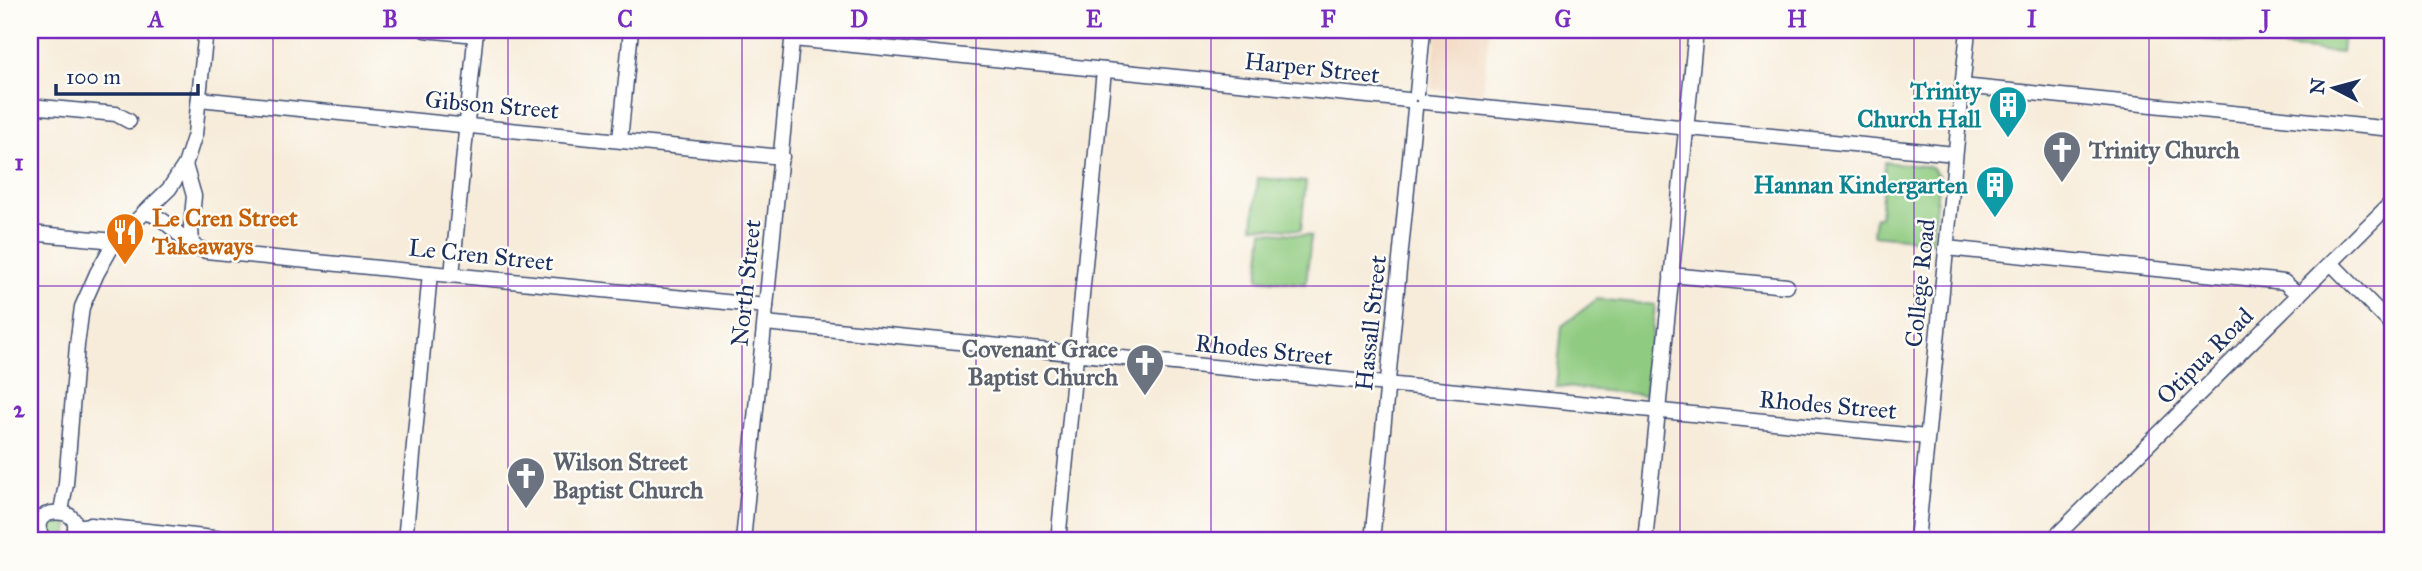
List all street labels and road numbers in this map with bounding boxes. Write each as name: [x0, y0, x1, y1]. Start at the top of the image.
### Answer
street label: Harper Street: [1243, 46, 1382, 90]
street label: Gibson Street: [424, 84, 561, 126]
street label: North Street: [724, 217, 768, 348]
street label: College Road: [1898, 217, 1942, 349]
street label: Le Cren Street: [407, 232, 556, 278]
street label: Hassall Street: [1349, 253, 1393, 392]
street label: Otipua Road: [2150, 301, 2260, 411]
street label: Rhodes Street: [1194, 328, 1335, 372]
street label: Rhodes Street: [1758, 384, 1899, 426]

